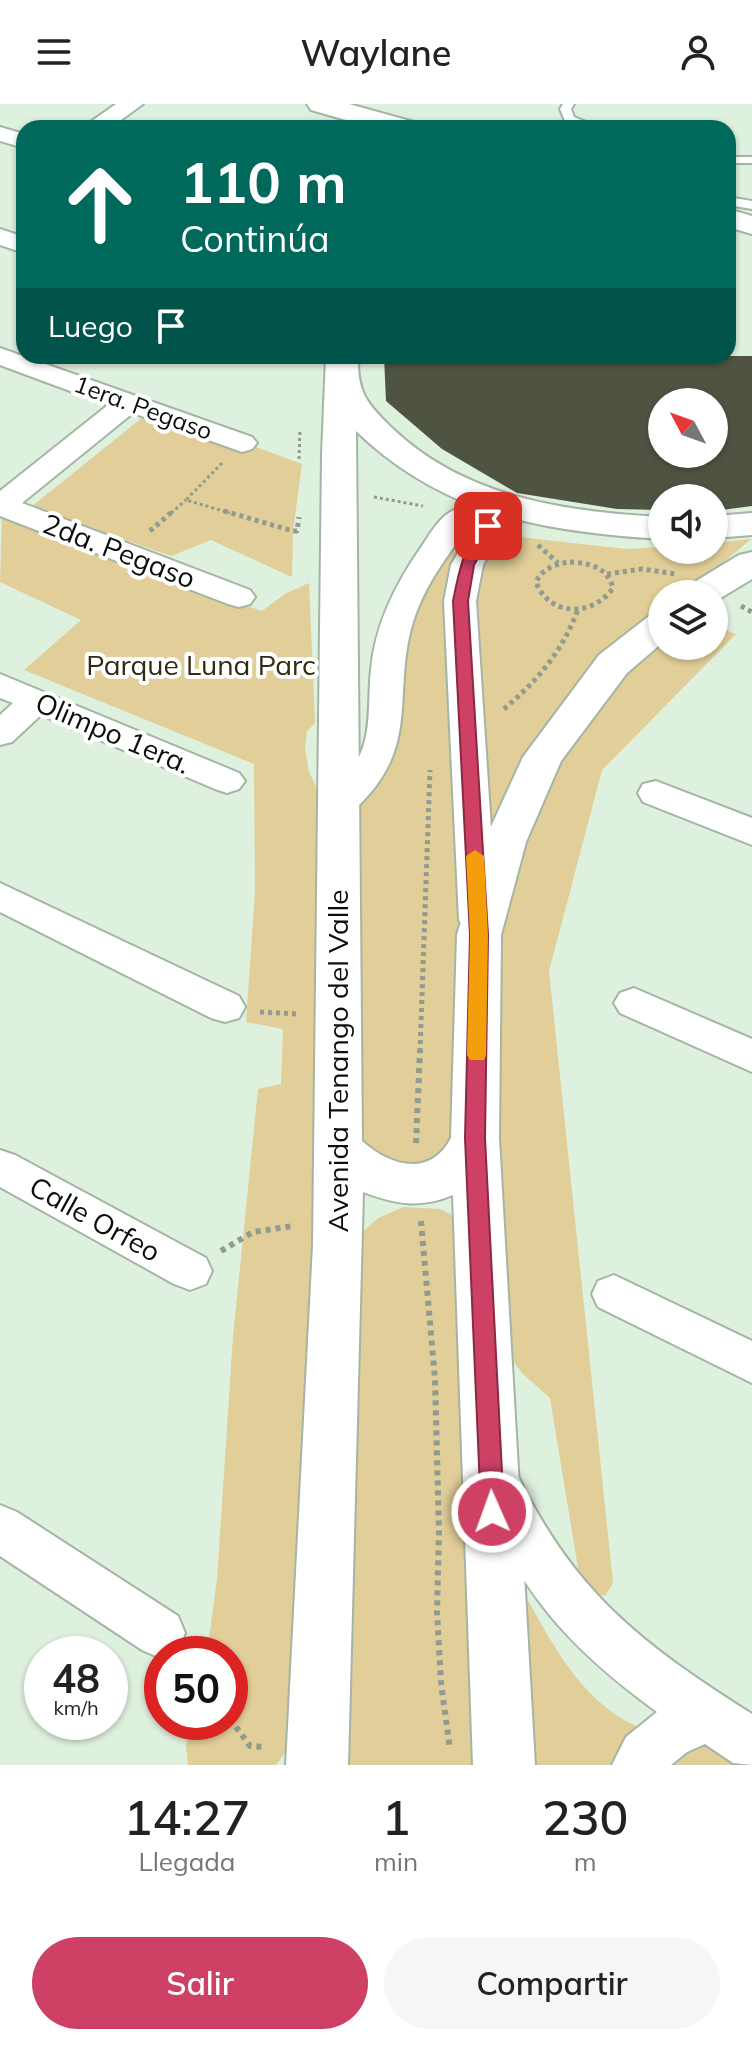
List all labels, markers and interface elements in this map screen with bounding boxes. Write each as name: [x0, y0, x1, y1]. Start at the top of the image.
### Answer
icon: menu: [32, 30, 76, 74]
text: Waylane: [300, 30, 452, 75]
icon: person: [676, 30, 720, 74]
text: 110 m: [180, 147, 347, 217]
icon: ahead: [48, 152, 152, 256]
text: Continúa: [180, 216, 330, 261]
icon: arrive: [149, 304, 193, 348]
text: Luego: [48, 307, 133, 345]
street label: 1era. Pegaso: [70, 368, 217, 446]
north arrow: [648, 388, 728, 468]
map controls: [648, 388, 728, 660]
button: sound: [648, 484, 728, 564]
pin: [454, 492, 522, 560]
icon: arrive: [466, 504, 510, 548]
street label: 2da. Pegaso: [38, 505, 200, 596]
button: layers: [648, 580, 728, 660]
park label: Parque Luna Parc: [86, 647, 316, 682]
street label: Olimpo 1era.: [30, 684, 196, 781]
street label: Avenida Tenango del Valle: [320, 890, 355, 1232]
street label: Calle Orfeo: [24, 1168, 167, 1269]
position arrow: [450, 1470, 534, 1554]
speed limit sign: 50: [144, 1636, 248, 1740]
text: 48: [52, 1653, 100, 1703]
text: km/h: [53, 1695, 99, 1720]
text: 14:27: [124, 1787, 250, 1847]
text: 1: [382, 1787, 410, 1847]
text: 230: [542, 1787, 628, 1847]
text: Llegada: [138, 1845, 235, 1878]
text: min: [374, 1845, 418, 1878]
text: m: [574, 1845, 597, 1878]
button: Salir: [32, 1937, 368, 2029]
button: Compartir: [384, 1937, 720, 2029]

